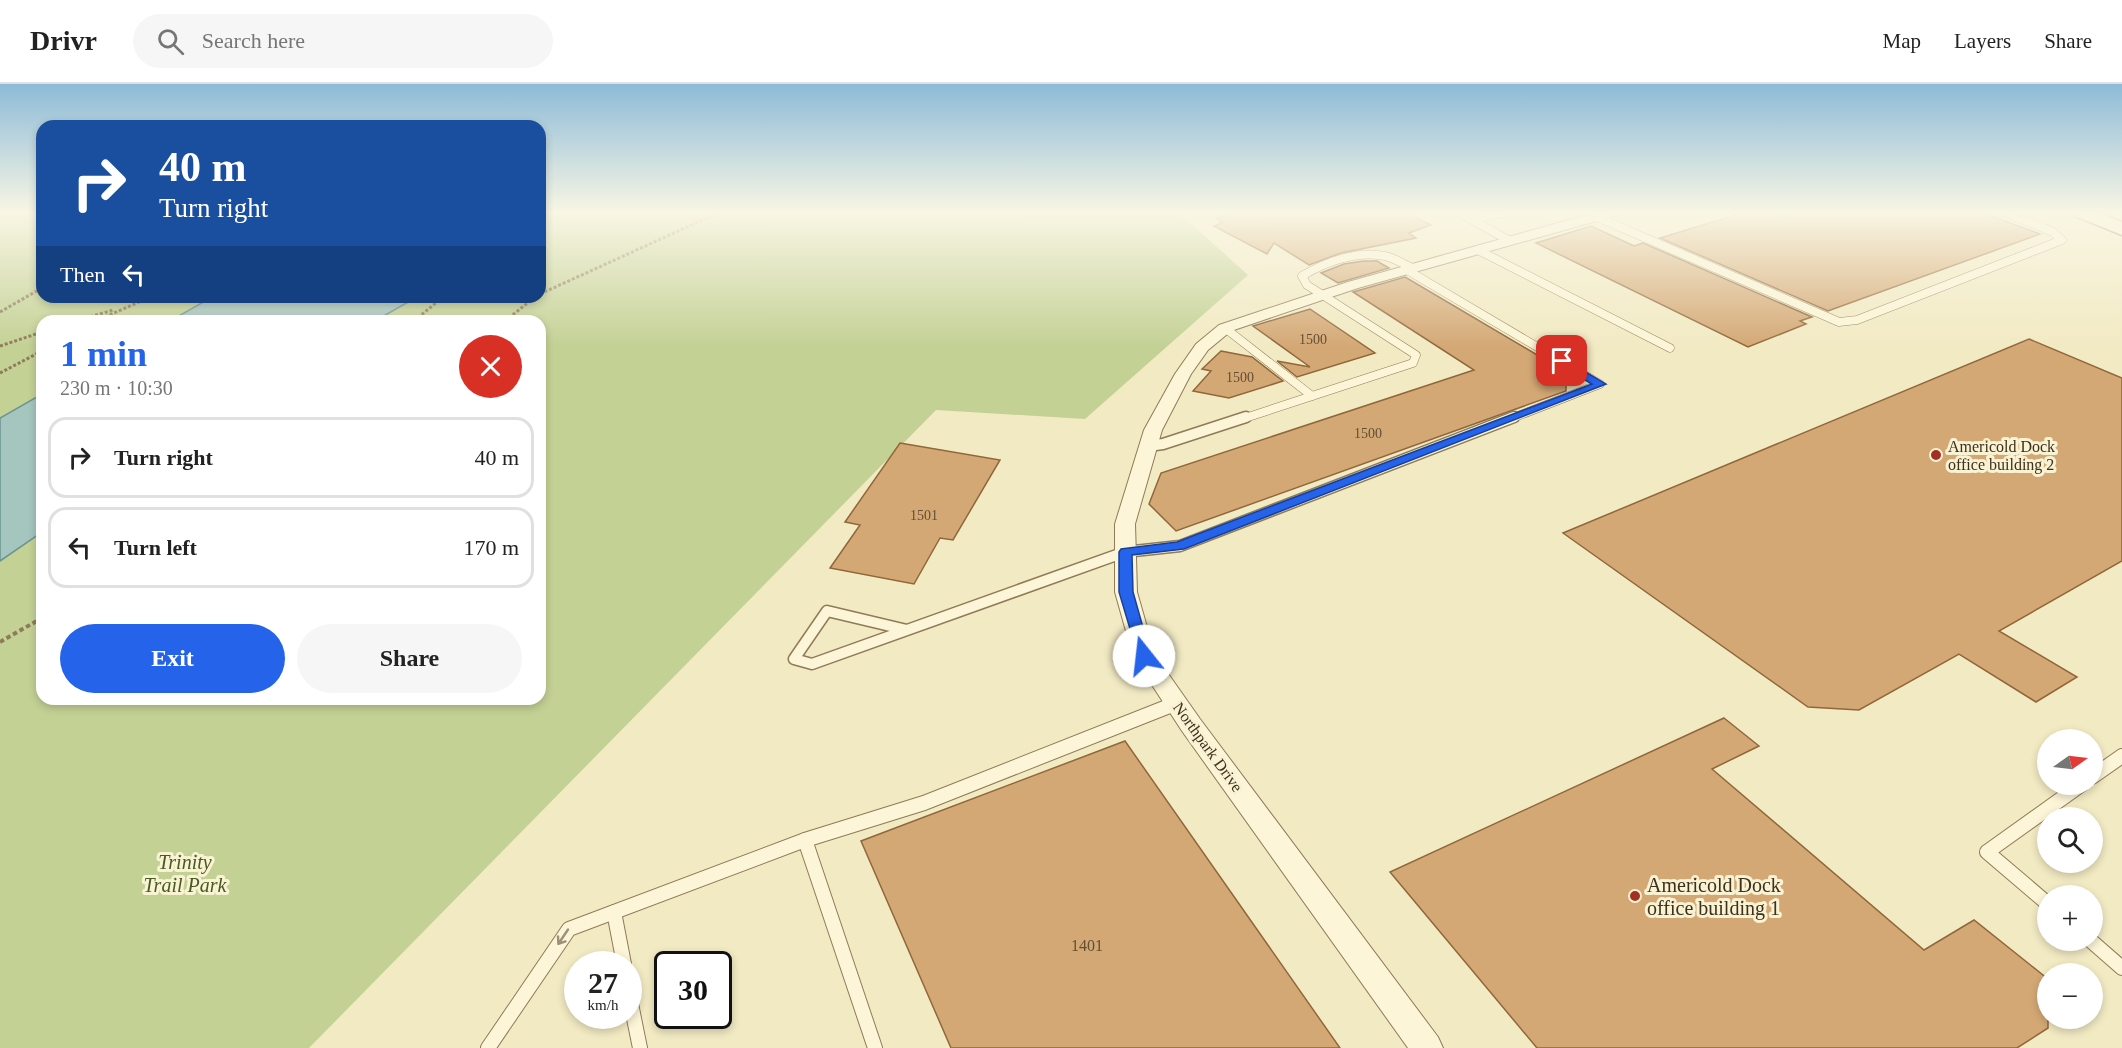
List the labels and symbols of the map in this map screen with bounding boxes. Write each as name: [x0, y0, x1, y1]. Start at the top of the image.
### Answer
house number: 1500: [1299, 332, 1327, 347]
pin: [1536, 335, 1587, 386]
house number: 1500: [1226, 370, 1254, 385]
house number: 1500: [1354, 426, 1382, 441]
place label: Americold Dock office building 2: [1948, 438, 2055, 474]
marker: Americold Dock office building 2: [1929, 448, 1943, 462]
house number: 1501: [910, 508, 938, 523]
position arrow: [1112, 624, 1176, 688]
street label: Northpark Drive: [1169, 699, 1246, 796]
north arrow: [2037, 729, 2103, 795]
park label: Trinity Trail Park: [144, 851, 228, 896]
place label: Americold Dock office building 1: [1647, 874, 1781, 920]
marker: Americold Dock office building 1: [1628, 889, 1642, 903]
one-way arrow: [557, 929, 569, 945]
house number: 1401: [1071, 937, 1103, 954]
speed limit sign: 30: [654, 951, 732, 1029]

